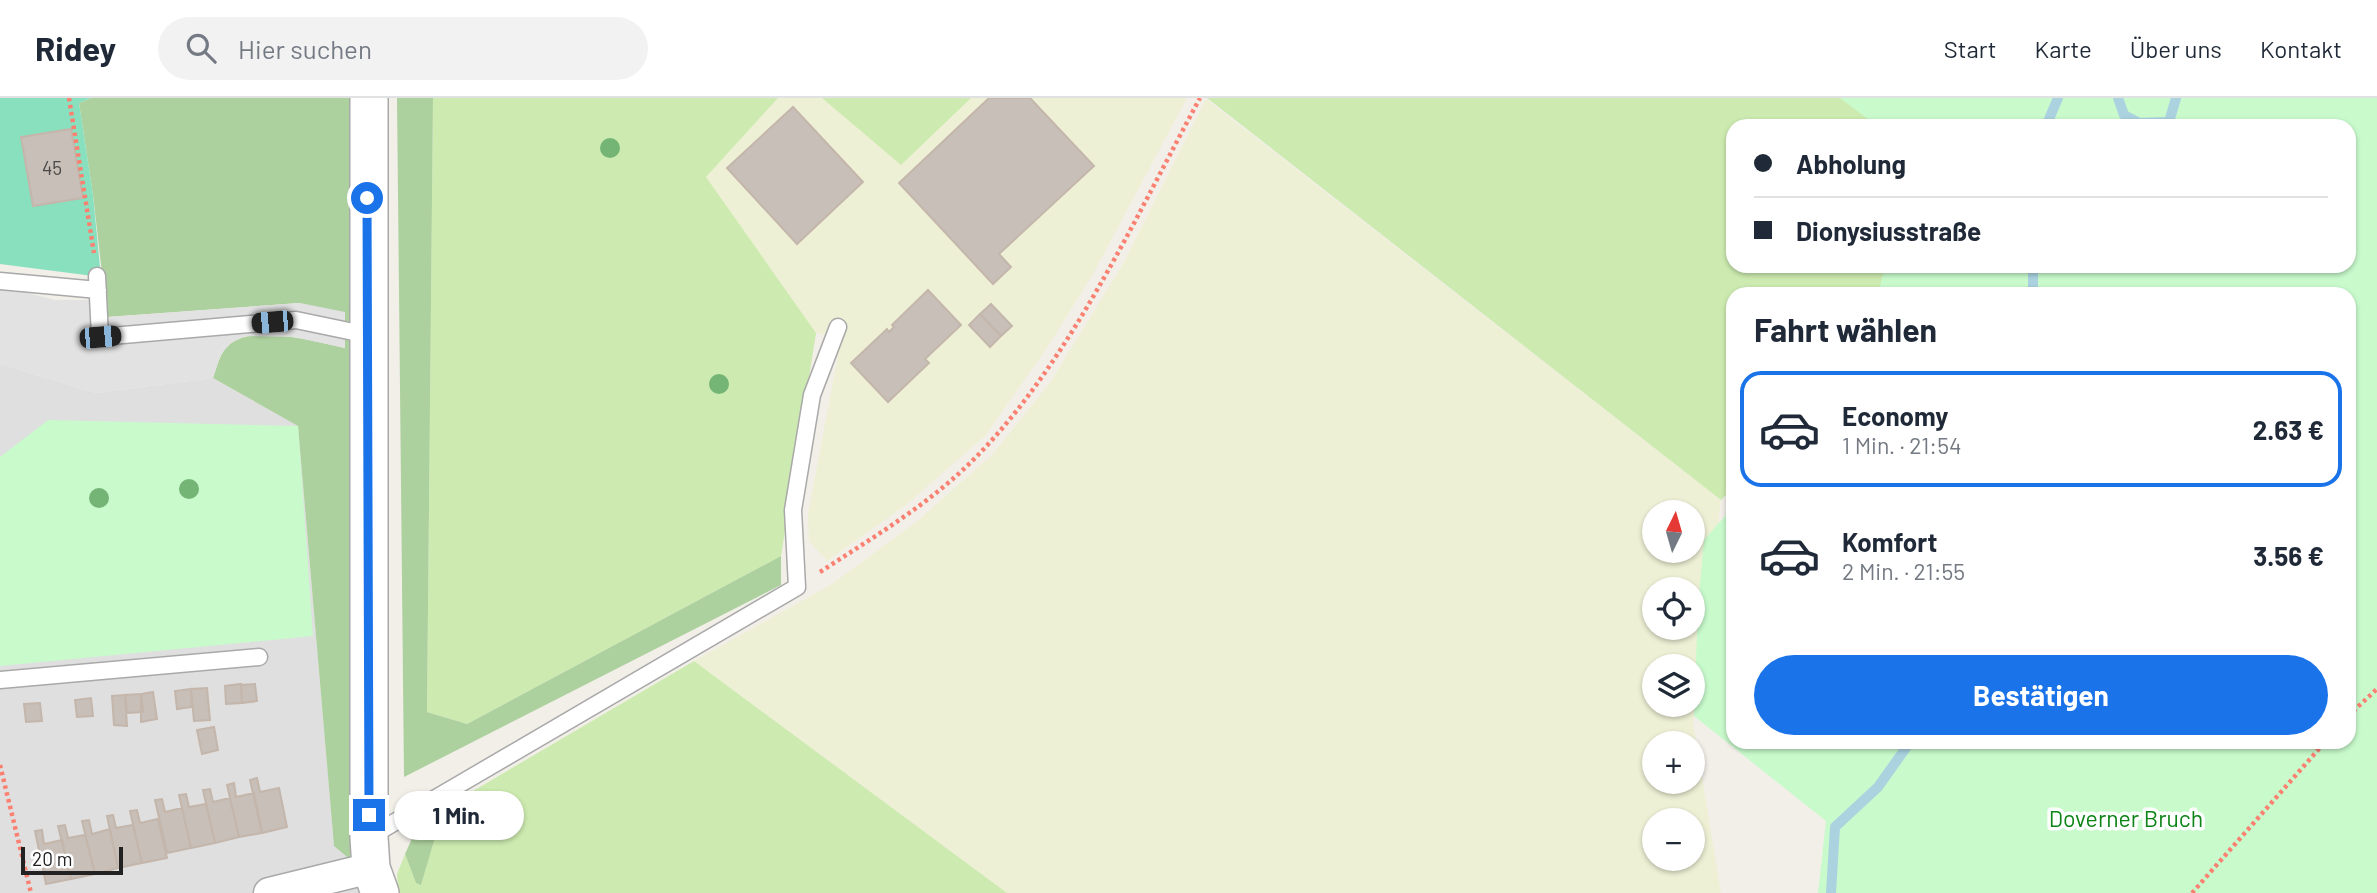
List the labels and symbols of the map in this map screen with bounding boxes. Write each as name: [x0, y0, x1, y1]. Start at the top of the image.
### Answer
house number: 45: [42, 156, 62, 179]
route start: [351, 182, 383, 214]
car: [251, 310, 294, 334]
car: [79, 325, 122, 349]
north arrow: [1642, 500, 1704, 564]
callout: 1 Min.: [394, 790, 523, 840]
route end: [353, 799, 385, 831]
park label: Doverner Bruch: [2049, 804, 2203, 832]
scale bar: [21, 844, 122, 876]

